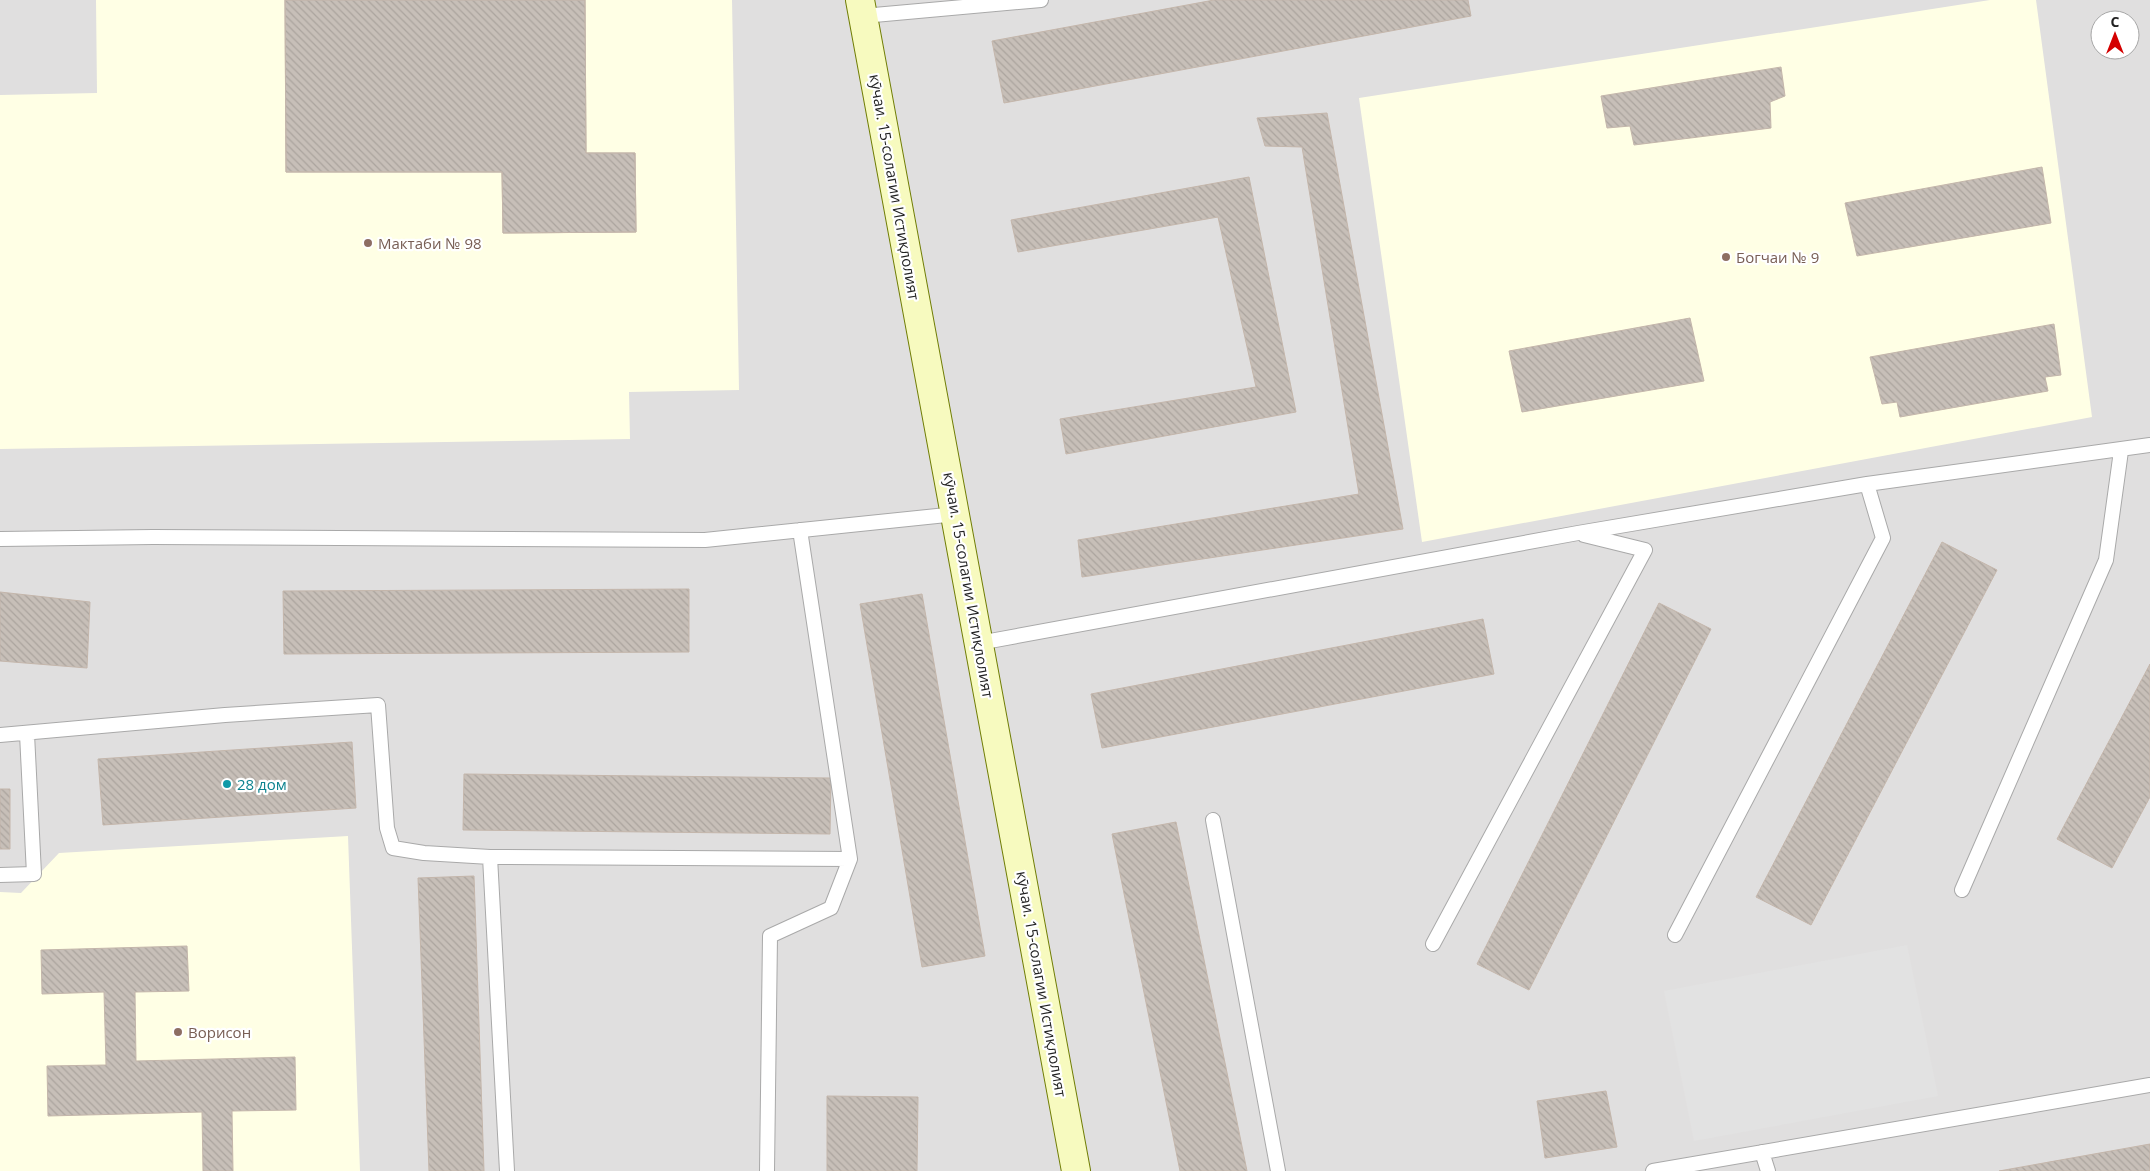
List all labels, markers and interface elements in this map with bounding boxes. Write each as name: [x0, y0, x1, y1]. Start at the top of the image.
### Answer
north arrow: [2090, 10, 2140, 60]
text: С: [2111, 12, 2120, 31]
street label: кӯчаи. 15-солагии Истиқлолият: [865, 72, 925, 302]
place label: Мактаби № 98: [378, 233, 482, 253]
marker: Мактаби № 98: [362, 237, 374, 249]
place label: Богчаи № 9: [1736, 247, 1819, 267]
marker: Богчаи № 9: [1720, 251, 1732, 263]
street label: кӯчаи. 15-солагии Истиқлолият: [939, 470, 999, 700]
place label: 28 дом: [237, 774, 287, 794]
marker: 28 дом: [221, 778, 233, 790]
street label: кӯчаи. 15-солагии Истиқлолият: [1012, 869, 1072, 1099]
place label: Ворисон: [188, 1022, 251, 1042]
marker: Ворисон: [172, 1026, 184, 1038]

